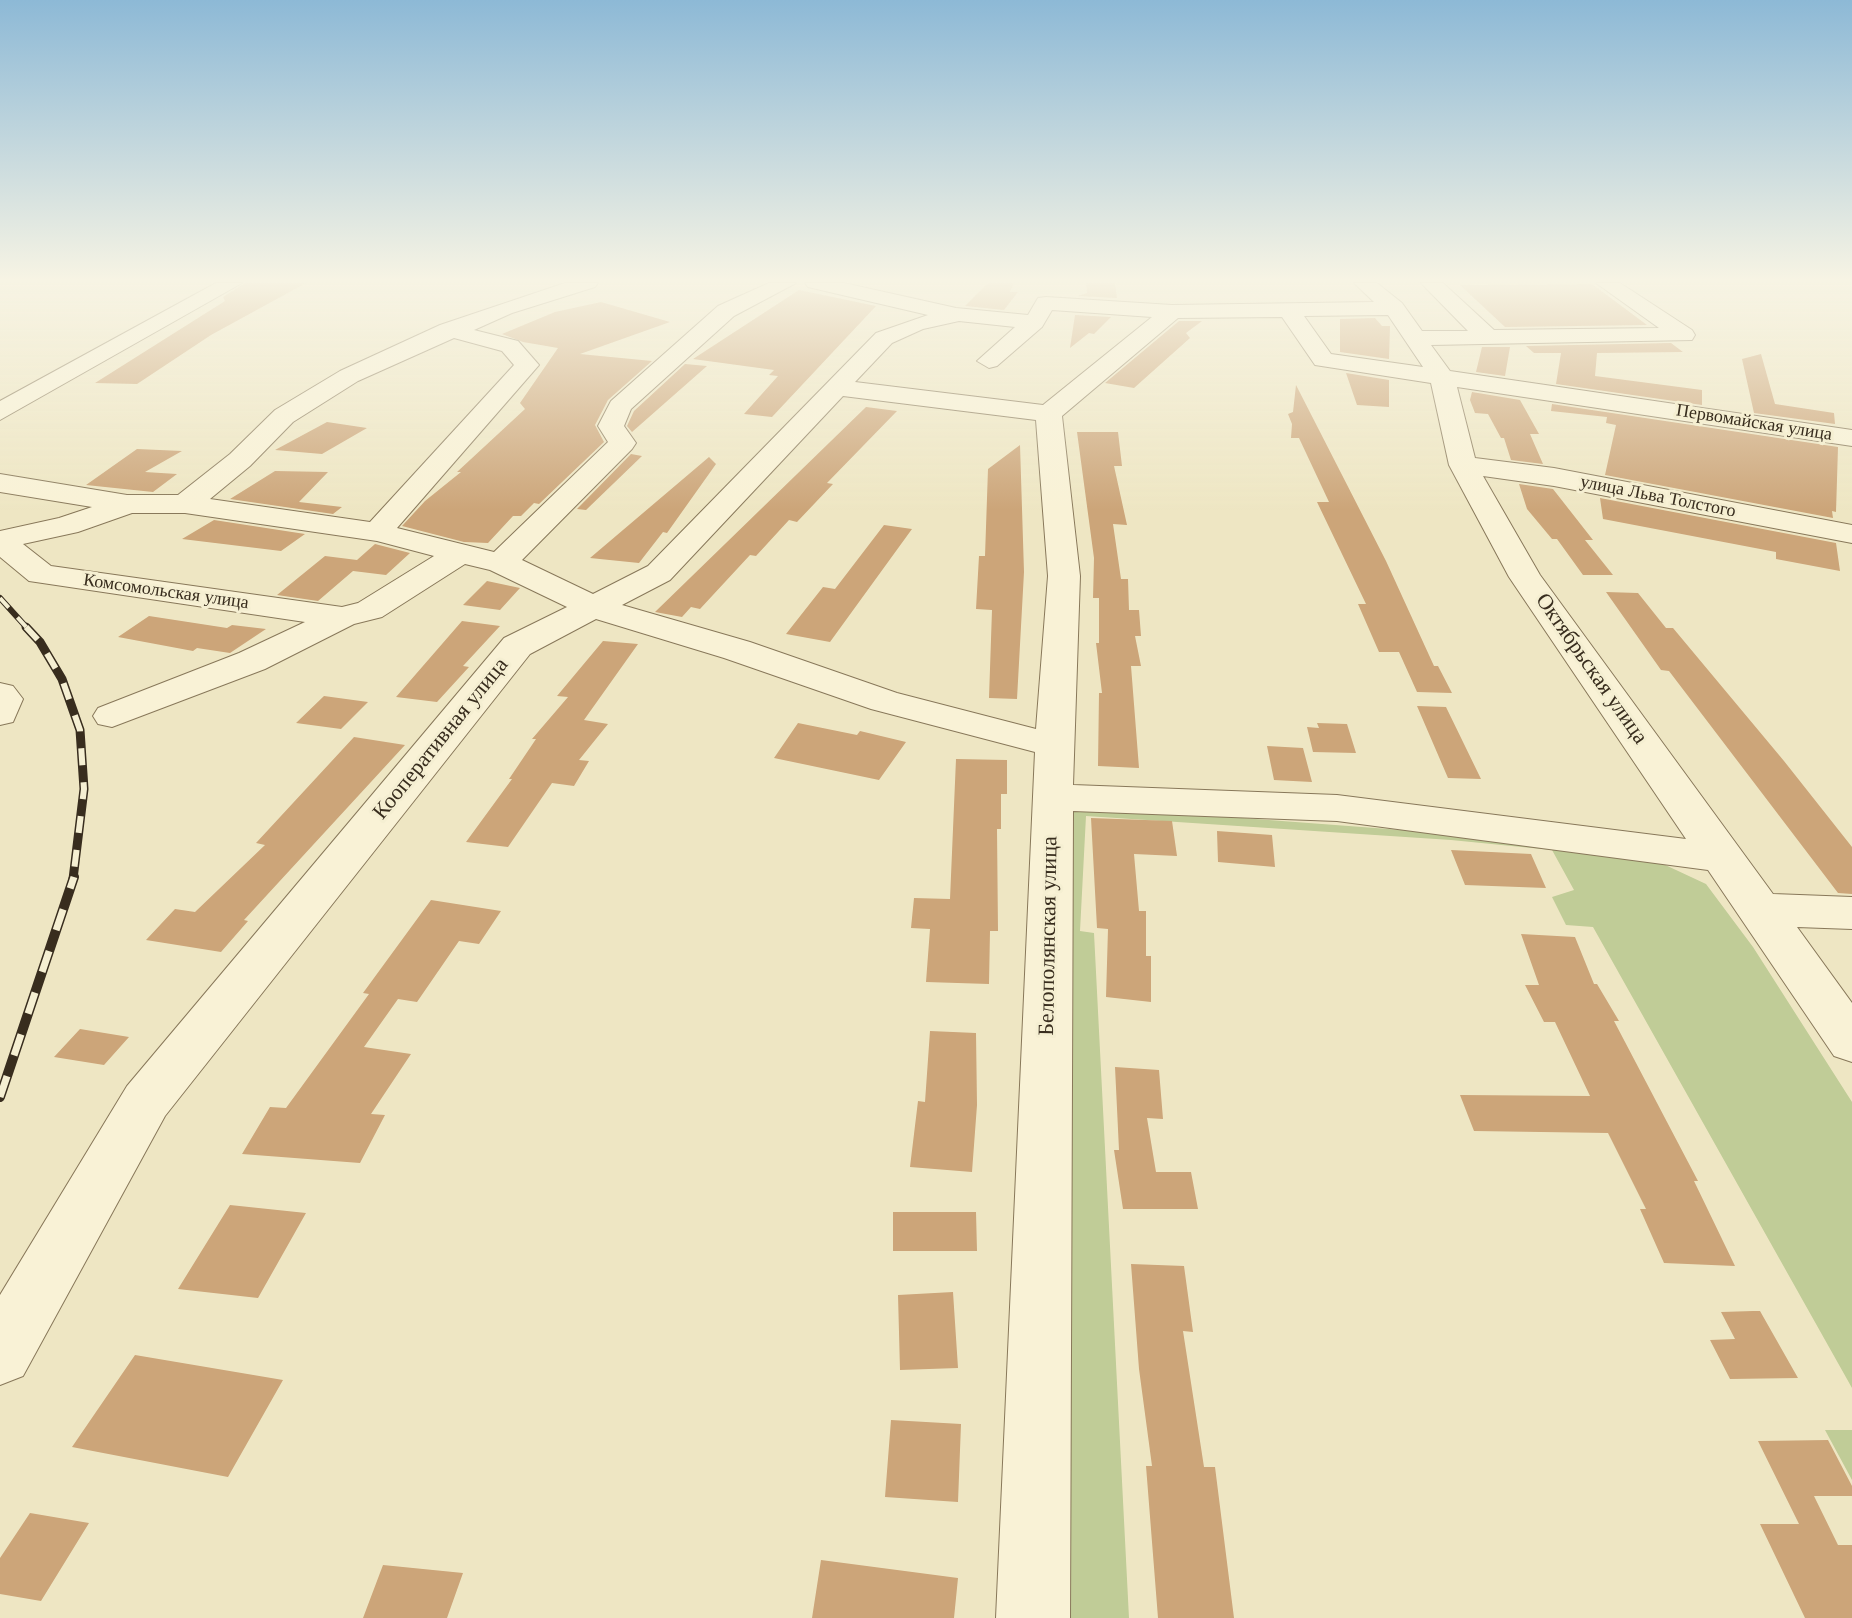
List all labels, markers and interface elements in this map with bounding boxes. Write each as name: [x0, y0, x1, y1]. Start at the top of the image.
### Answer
street label: Первомайская улица: [1674, 400, 1834, 446]
street label: улица Льва Толстого: [1578, 471, 1738, 523]
street label: Комсомольская улица: [82, 570, 250, 614]
street label: Октябрьская улица: [1529, 589, 1653, 749]
street label: Кооперативная улица: [368, 653, 514, 825]
street label: Белополянская улица: [1034, 836, 1064, 1036]

